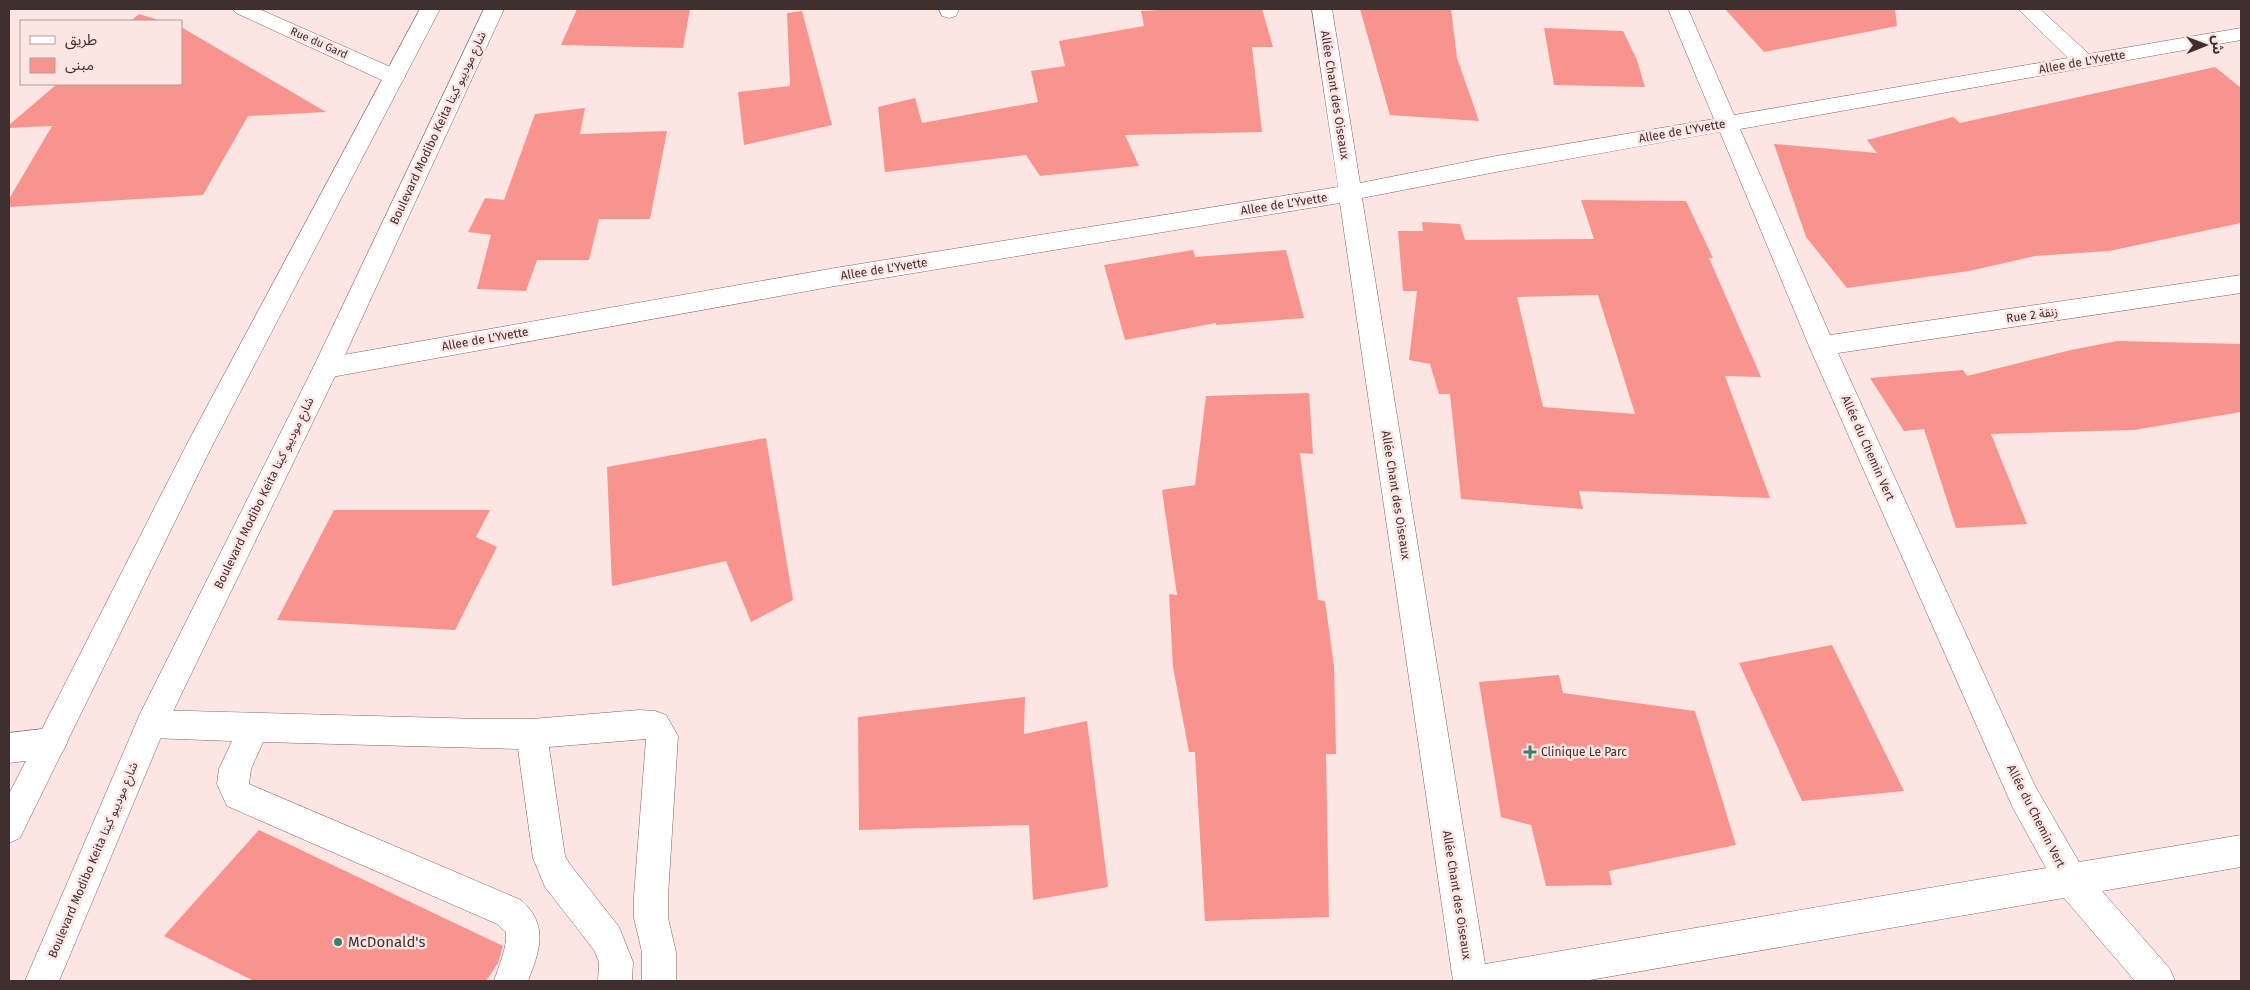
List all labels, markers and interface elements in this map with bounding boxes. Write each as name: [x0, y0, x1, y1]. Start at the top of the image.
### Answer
legend: [20, 20, 182, 85]
north arrow: [2180, 20, 2230, 70]
street label: Rue du Gard: [288, 25, 350, 61]
street label: Boulevard Modibo Keita شارع موديبو كيتا: [387, 29, 491, 228]
street label: Allée Chant des Oiseaux: [1318, 30, 1352, 161]
text: طريق: [65, 31, 97, 50]
text: ش: [2209, 35, 2226, 55]
street label: Allee de L'Yvette: [2037, 47, 2127, 77]
text: مبنى: [65, 56, 94, 74]
street label: Allee de L'Yvette: [1637, 116, 1727, 146]
street label: Allee de L'Yvette: [1239, 190, 1329, 218]
street label: Allee de L'Yvette: [839, 255, 929, 283]
street label: Rue 2 زنقة: [2005, 304, 2059, 326]
street label: Allee de L'Yvette: [440, 324, 530, 354]
street label: Allée du Chemin Vert: [1839, 393, 1898, 503]
street label: Boulevard Modibo Keita شارع موديبو كيتا: [211, 395, 318, 592]
street label: Allée Chant des Oiseaux: [1379, 430, 1413, 561]
marker: Clinique Le Parc: [1523, 745, 1537, 759]
place label: Clinique Le Parc: [1541, 745, 1627, 759]
street label: Boulevard Modibo Keita شارع موديبو كيتا: [45, 760, 143, 961]
street label: Allée du Chemin Vert: [2004, 762, 2068, 870]
street label: Allée Chant des Oiseaux: [1440, 830, 1474, 961]
place label: McDonald's: [348, 933, 426, 951]
marker: McDonald's: [332, 936, 344, 948]

